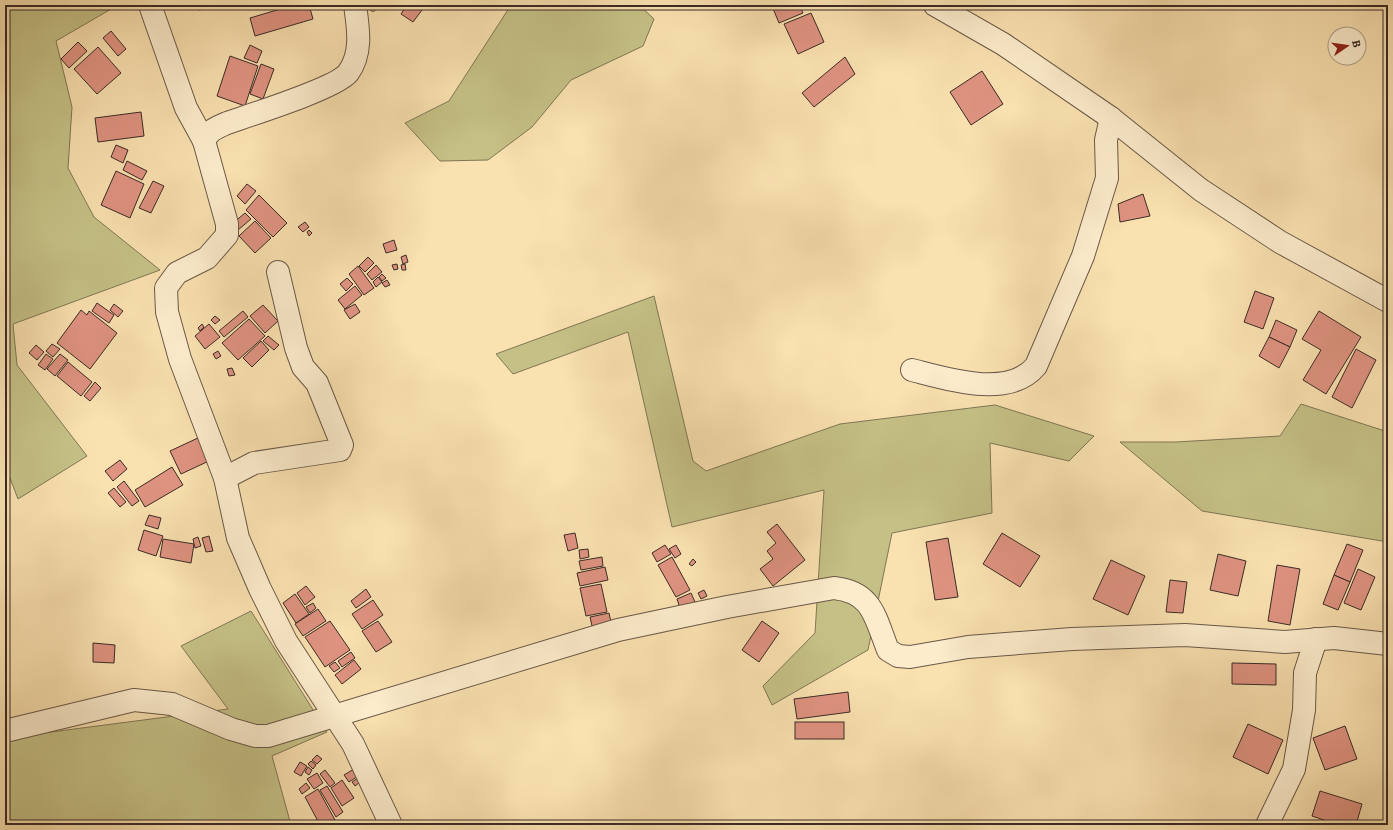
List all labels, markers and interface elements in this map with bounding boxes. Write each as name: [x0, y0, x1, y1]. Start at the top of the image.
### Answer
north arrow: [1327, 26, 1367, 66]
text: B: [1347, 39, 1363, 49]

